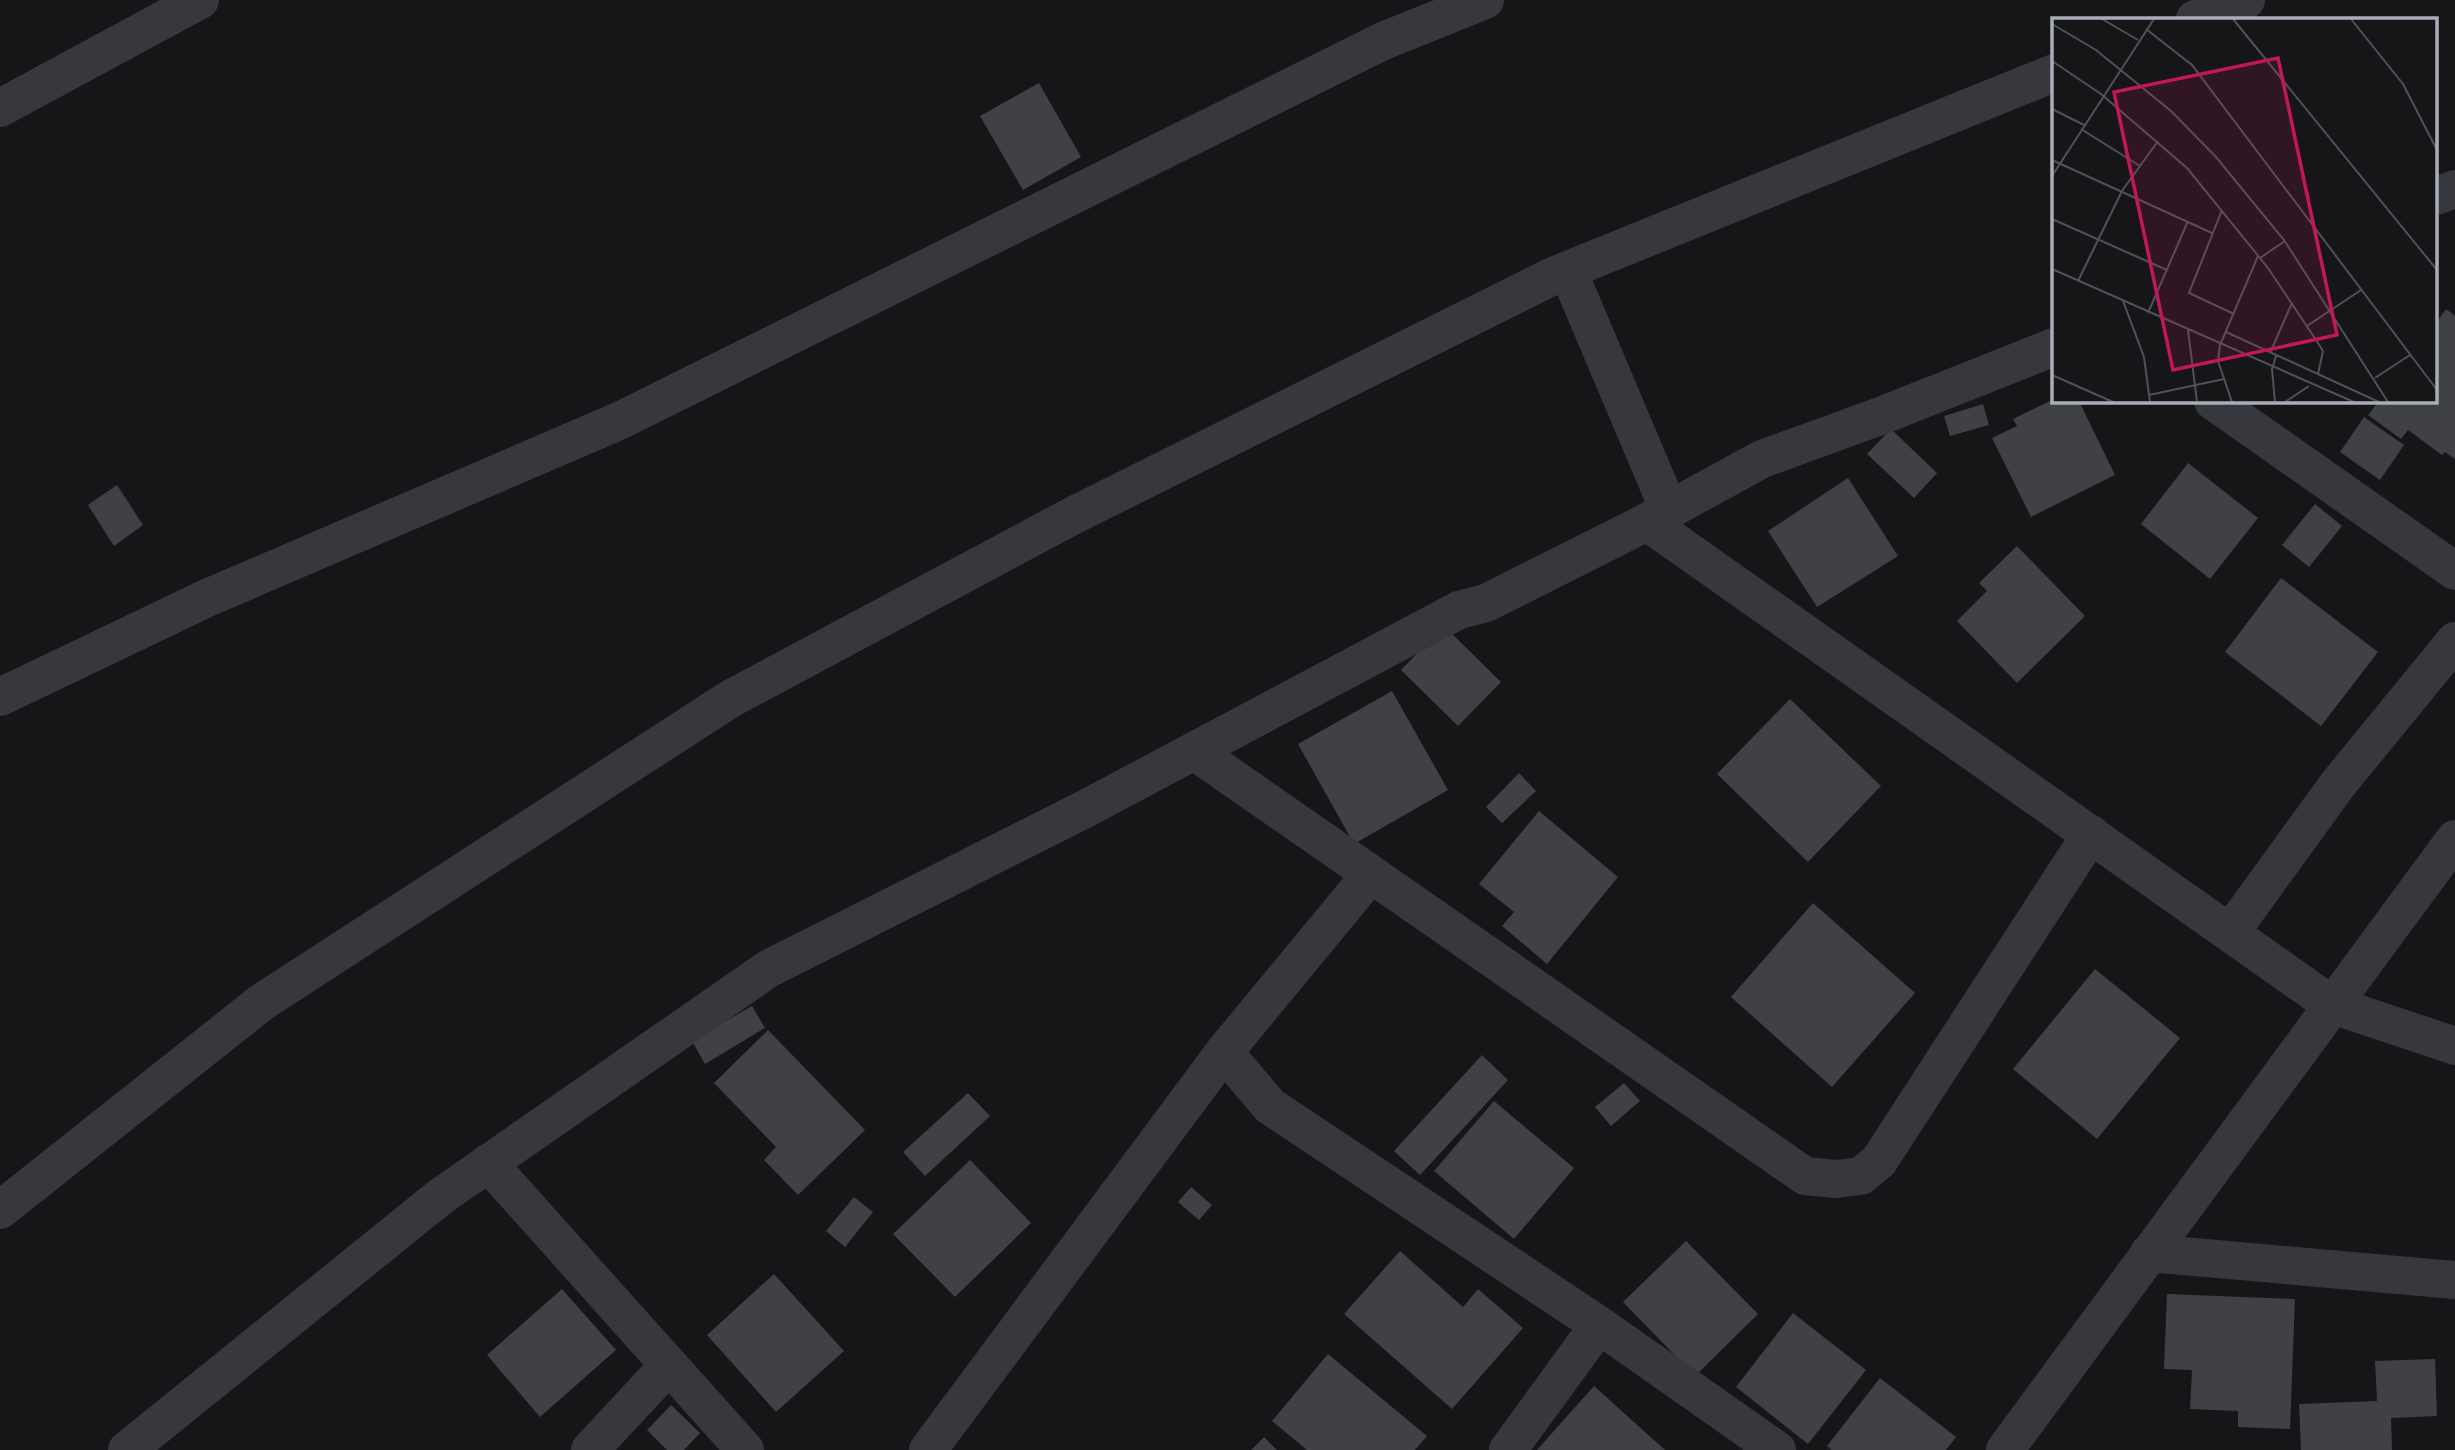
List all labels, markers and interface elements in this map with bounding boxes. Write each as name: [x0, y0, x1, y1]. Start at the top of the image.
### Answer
inset map: [2052, 18, 2438, 402]

